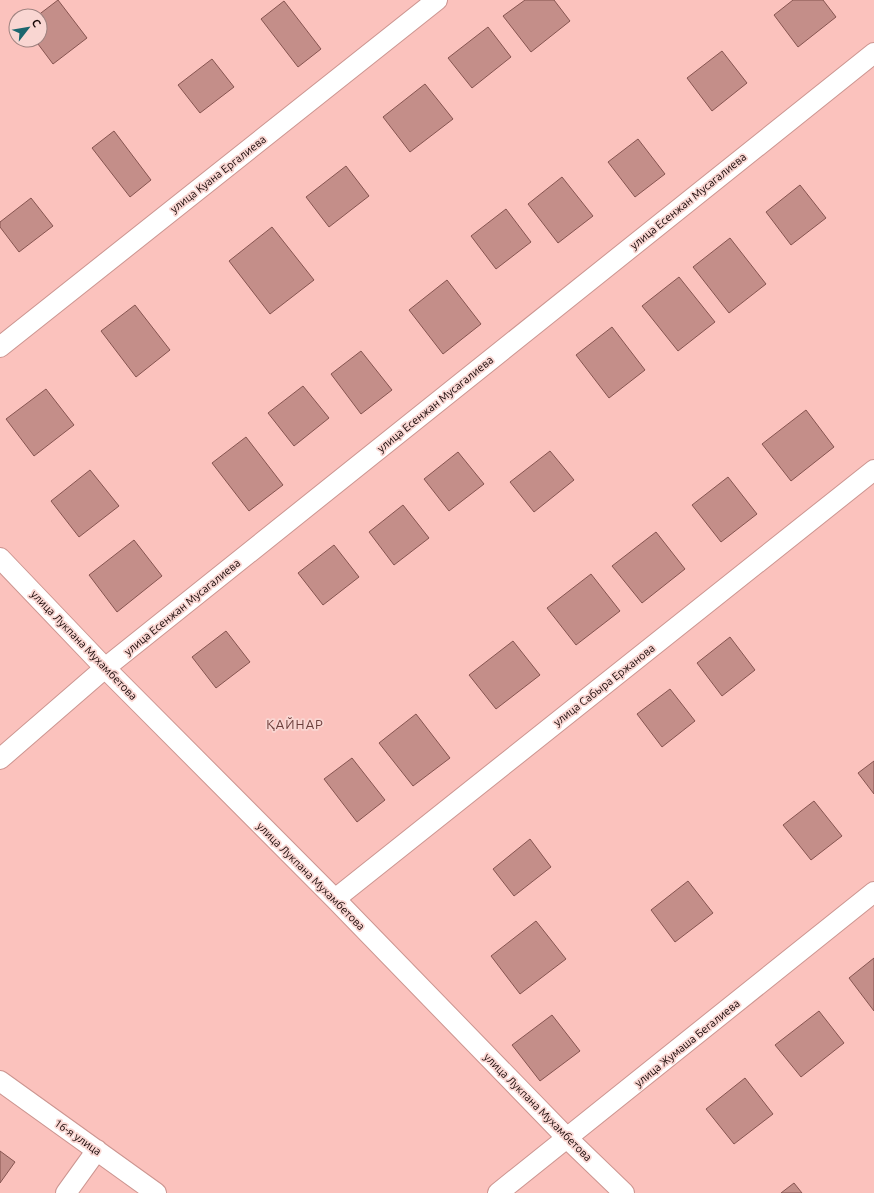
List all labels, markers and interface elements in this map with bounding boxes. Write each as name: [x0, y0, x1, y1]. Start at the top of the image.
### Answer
north arrow: [8, 8, 48, 48]
text: С: [30, 17, 44, 29]
street label: улица Куана Ергалиева: [168, 133, 268, 215]
street label: улица Есенжан Мусагалиева: [628, 151, 748, 251]
street label: улица Есенжан Мусагалиева: [375, 354, 495, 454]
street label: улица Есенжан Мусагалиева: [122, 557, 242, 657]
street label: улица Лукпана Мухамбетова: [28, 588, 140, 702]
street label: улица Сабыра Ержанова: [551, 642, 657, 728]
district label: ҚАЙНАР: [266, 717, 324, 731]
street label: улица Лукпана Мухамбетова: [255, 820, 367, 932]
street label: улица Жумаша Бегалиева: [632, 997, 742, 1089]
street label: улица Лукпана Мухамбетова: [482, 1051, 594, 1163]
street label: 16-я улица: [52, 1117, 104, 1157]

